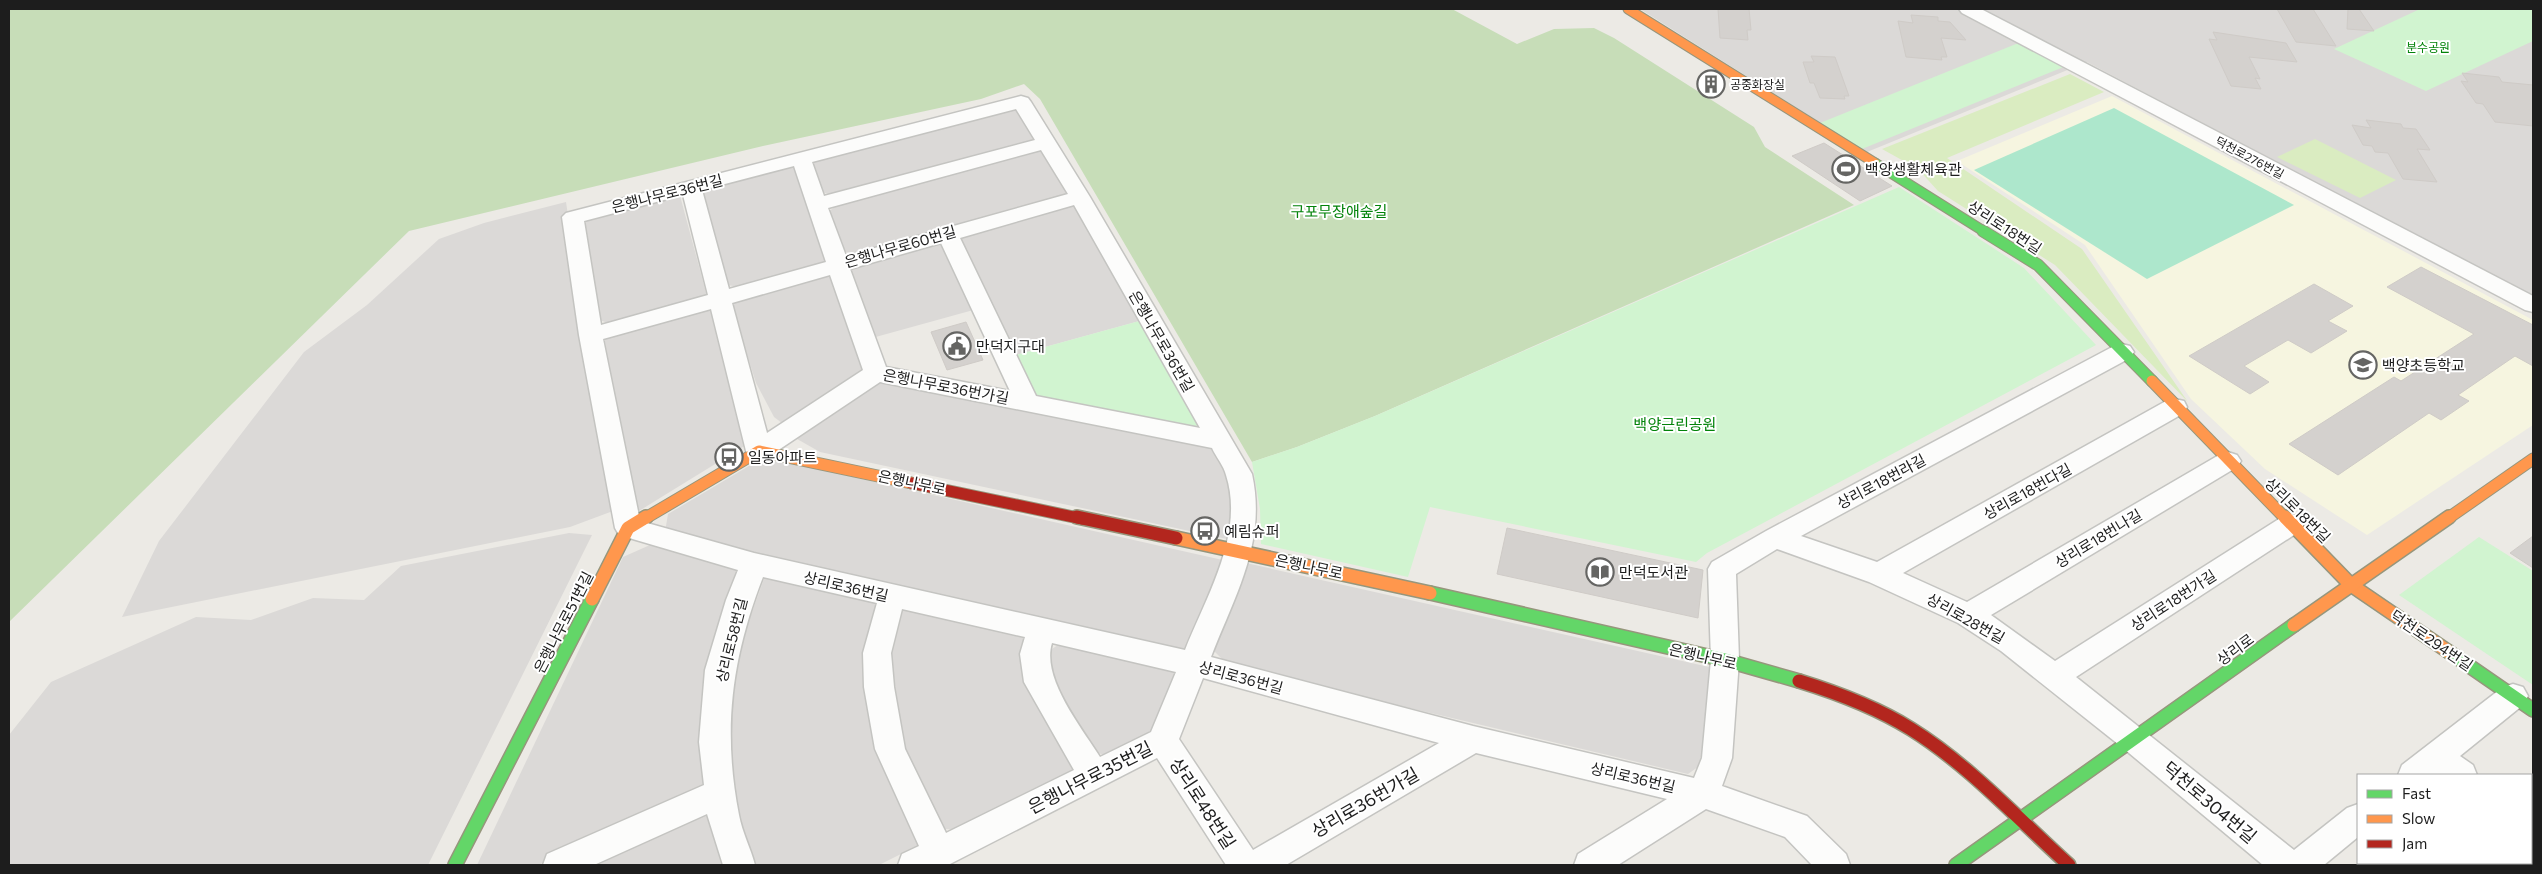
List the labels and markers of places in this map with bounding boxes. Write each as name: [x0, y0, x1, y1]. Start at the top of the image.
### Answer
building icon: 공중화장실: [1696, 69, 1726, 99]
place label: 공중화장실: [1730, 77, 1785, 91]
sports icon: 백양생활체육관: [1831, 154, 1861, 184]
place label: 백양생활체육관: [1865, 160, 1962, 178]
public building icon: 만덕지구대: [942, 331, 972, 361]
place label: 만덕지구대: [976, 337, 1045, 355]
school or university icon: 백양초등학교: [2348, 350, 2378, 380]
place label: 백양초등학교: [2382, 356, 2465, 374]
bus stop icon: 일동아파트: [714, 442, 744, 472]
place label: 일동아파트: [748, 448, 817, 466]
bus stop icon: 예림슈퍼: [1190, 516, 1220, 546]
place label: 예림슈퍼: [1224, 522, 1279, 540]
library icon: 만덕도서관: [1585, 557, 1615, 587]
place label: 만덕도서관: [1619, 563, 1688, 581]

